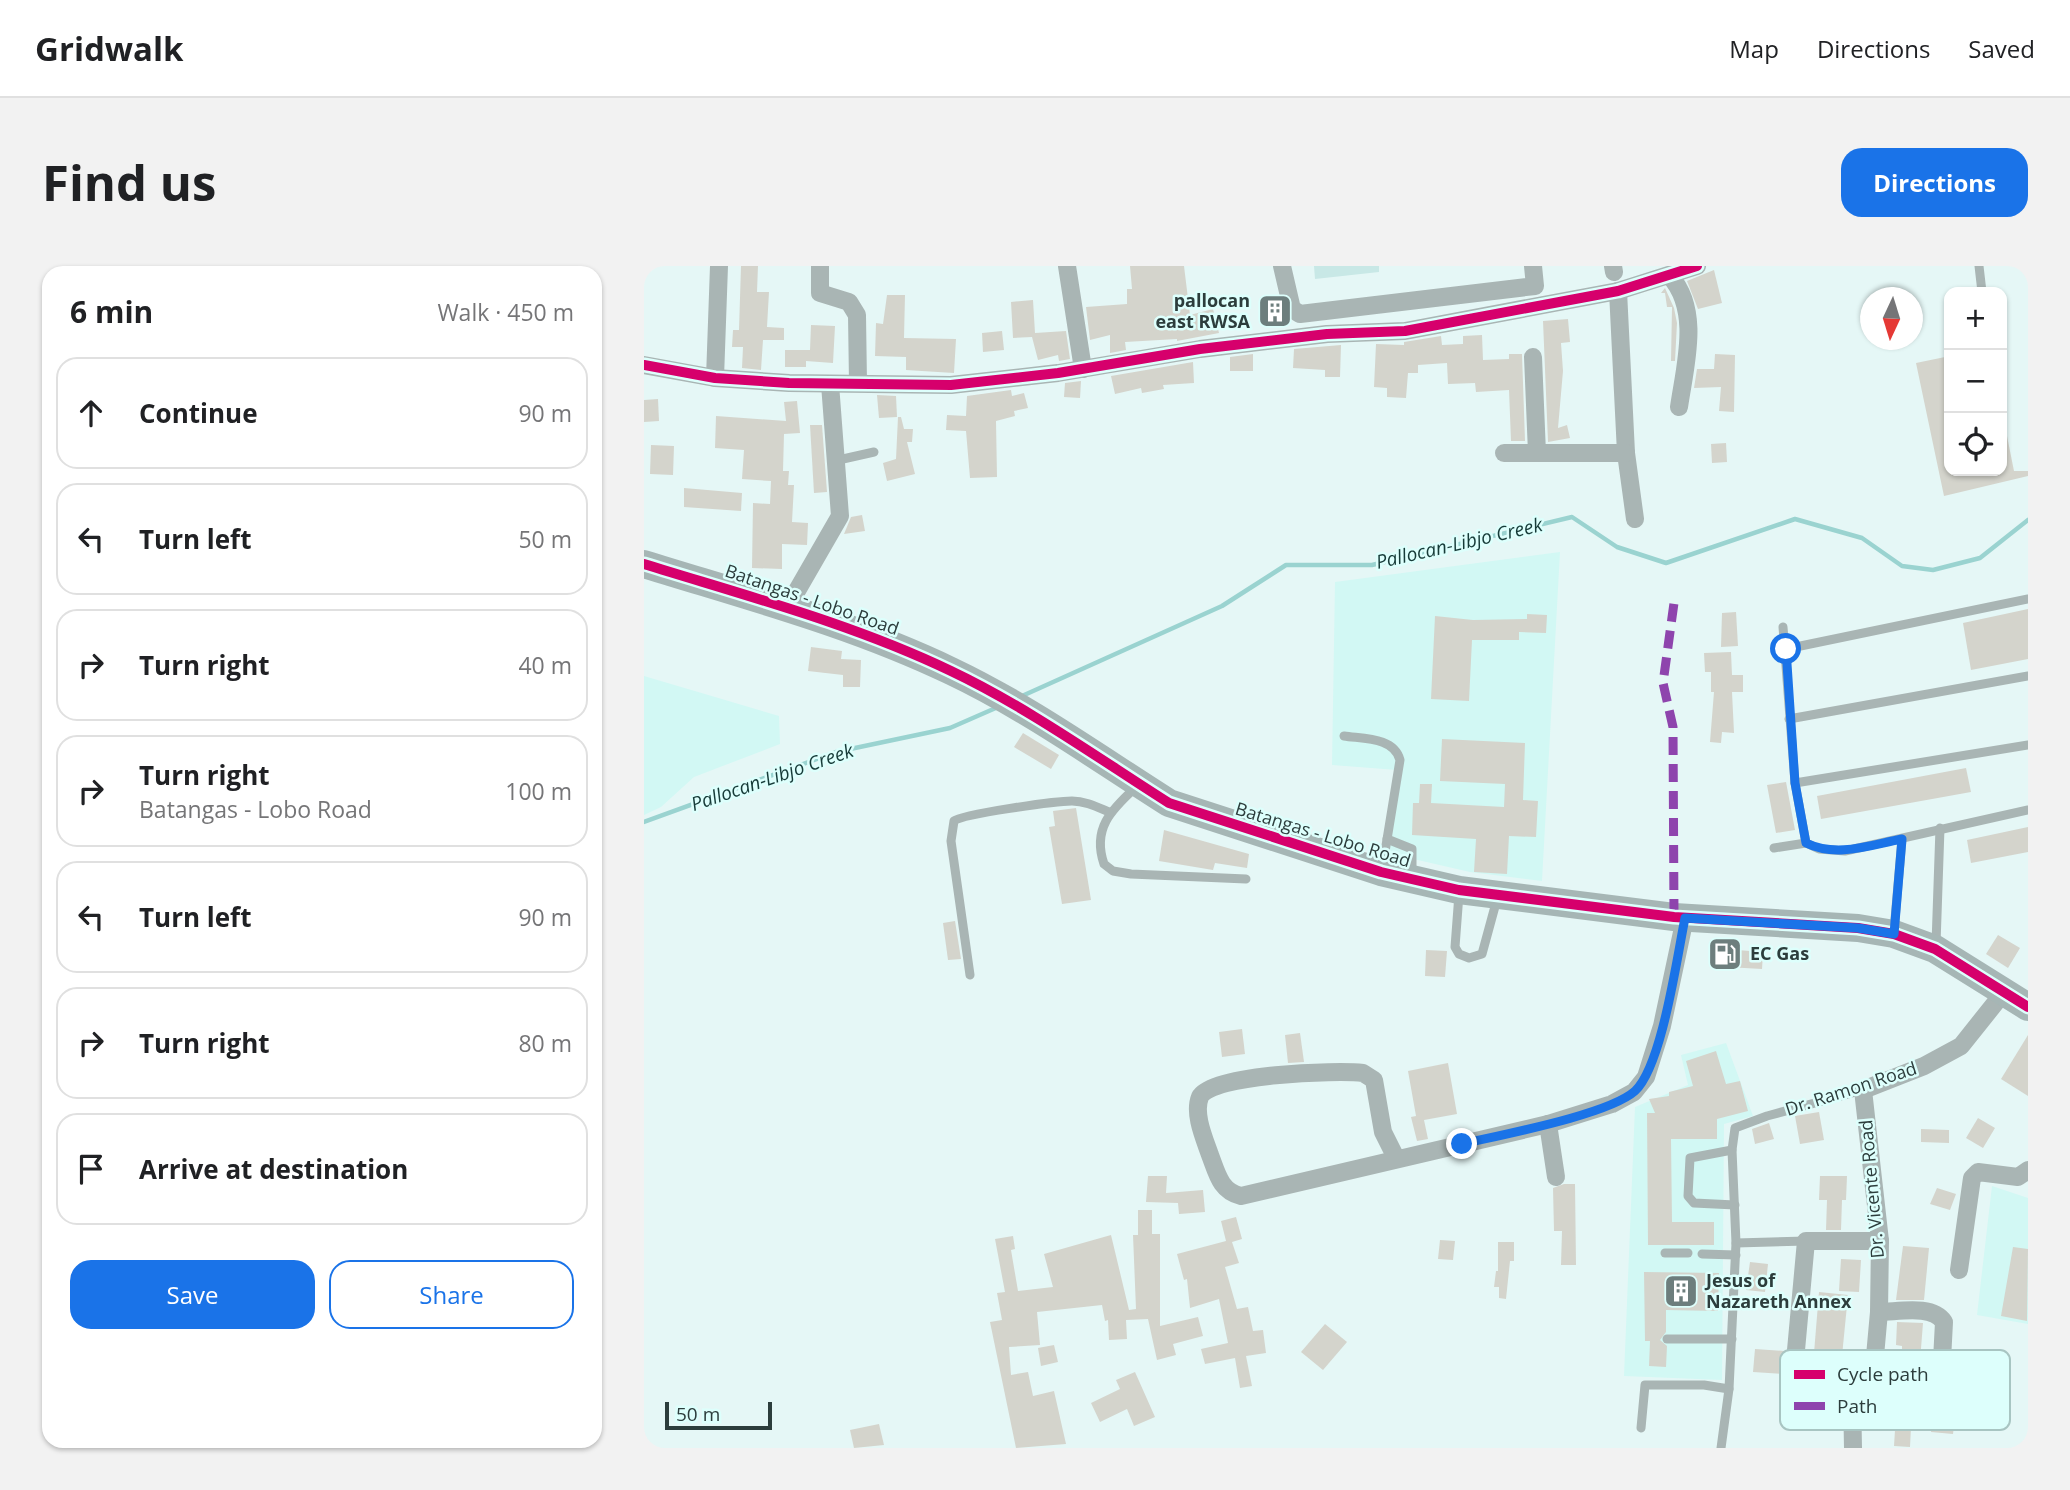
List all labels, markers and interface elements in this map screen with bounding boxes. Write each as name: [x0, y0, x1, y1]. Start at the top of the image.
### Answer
text: Gridwalk: [35, 26, 184, 71]
text: Map: [1729, 32, 1779, 65]
text: Directions: [1817, 32, 1930, 65]
text: Saved: [1968, 32, 2035, 65]
button: Directions: [1841, 148, 2028, 217]
text: Find us: [42, 149, 216, 215]
north arrow: [1860, 287, 1923, 350]
map controls: [1944, 287, 2007, 476]
button: +: [1944, 287, 2007, 350]
place label: pallocan east RWSA: [1155, 288, 1251, 333]
text: 6 min: [70, 291, 153, 332]
building icon: pallocan east RWSA: [1256, 292, 1294, 330]
text: Walk · 450 m: [437, 296, 574, 328]
button: −: [1944, 350, 2007, 413]
icon: ahead: [72, 394, 110, 432]
text: Continue: [139, 395, 258, 431]
text: 90 m: [518, 397, 572, 429]
button: locate: [1944, 413, 2007, 476]
water label: Pallocan-Libjo Creek: [1373, 511, 1546, 575]
icon: left: [72, 520, 110, 558]
text: Turn left: [139, 521, 251, 557]
text: 50 m: [518, 523, 572, 555]
street label: Batangas - Lobo Road: [722, 558, 902, 640]
route start: [1770, 633, 1801, 664]
icon: right: [72, 646, 110, 684]
text: Turn right: [139, 647, 270, 683]
text: 40 m: [518, 649, 572, 681]
water label: Pallocan-Libjo Creek: [687, 737, 857, 817]
text: Turn right: [139, 757, 270, 793]
icon: right: [72, 772, 110, 810]
text: 100 m: [505, 775, 572, 807]
text: Batangas - Lobo Road: [139, 793, 372, 825]
street label: Batangas - Lobo Road: [1233, 796, 1414, 872]
icon: left: [72, 898, 110, 936]
text: Turn left: [139, 899, 251, 935]
text: 90 m: [518, 901, 572, 933]
fuel station icon: EC Gas: [1706, 935, 1744, 973]
place label: EC Gas: [1750, 941, 1809, 965]
icon: right: [72, 1024, 110, 1062]
text: Turn right: [139, 1025, 270, 1061]
text: 80 m: [518, 1027, 572, 1059]
street label: Dr. Ramon Road: [1782, 1055, 1920, 1121]
street label: Dr. Vicente Road: [1853, 1119, 1889, 1259]
route end: [1446, 1128, 1477, 1159]
icon: arrive: [72, 1150, 110, 1188]
text: Arrive at destination: [139, 1151, 408, 1187]
button: Save: [70, 1260, 315, 1329]
button: Share: [329, 1260, 574, 1329]
place label: Jesus of Nazareth Annex: [1704, 1268, 1852, 1313]
building icon: Jesus of Nazareth Annex: [1662, 1272, 1700, 1310]
legend: [1780, 1350, 2010, 1430]
text: Cycle path: [1837, 1361, 1929, 1387]
text: Path: [1837, 1393, 1877, 1419]
scale bar: [665, 1399, 772, 1431]
text: 50 m: [676, 1401, 720, 1427]

